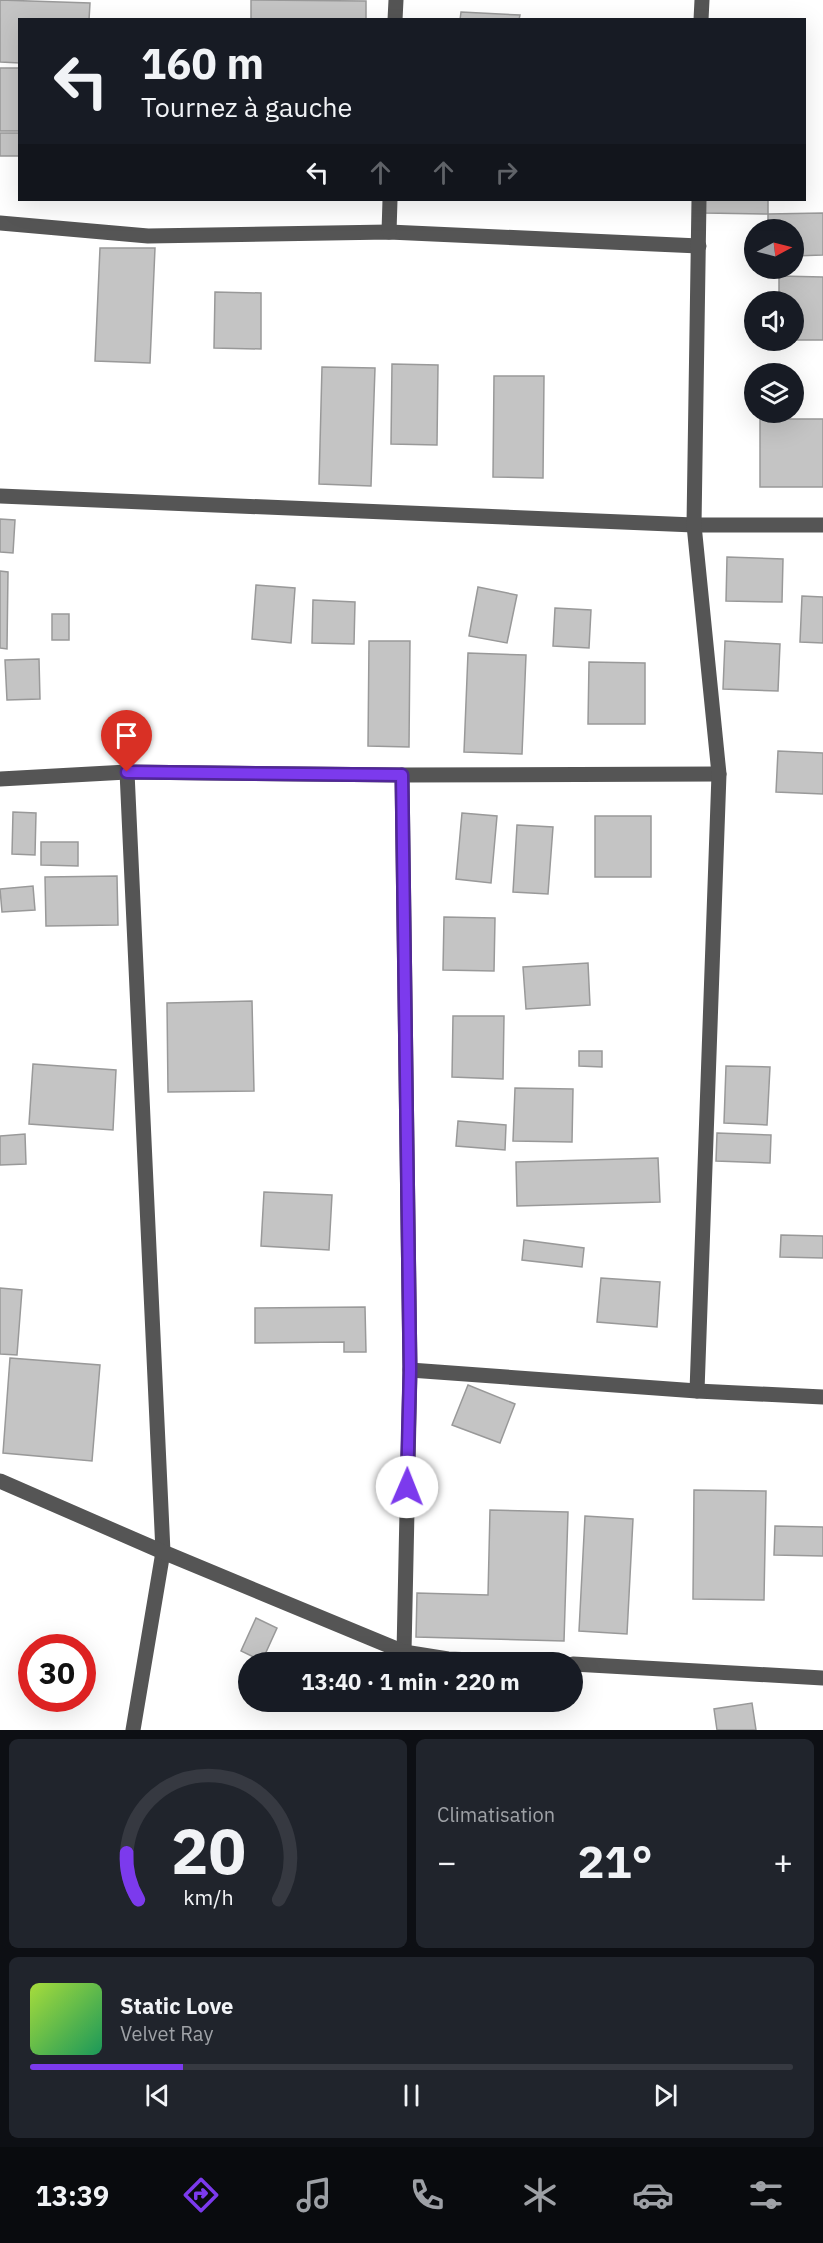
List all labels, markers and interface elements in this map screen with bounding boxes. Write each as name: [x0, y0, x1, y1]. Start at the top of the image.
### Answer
text: 160 m: [141, 36, 264, 91]
icon: left: [42, 42, 120, 120]
text: Tournez à gauche: [141, 89, 352, 124]
icon: left: [301, 156, 334, 189]
icon: ahead: [364, 156, 397, 189]
icon: ahead: [427, 156, 460, 189]
icon: right: [490, 156, 523, 189]
north arrow: [744, 219, 804, 279]
map controls: [744, 219, 804, 423]
button: sound: [744, 291, 804, 351]
button: layers: [744, 363, 804, 423]
pin: [101, 710, 152, 772]
icon: arrive: [110, 719, 143, 752]
position arrow: [375, 1455, 439, 1519]
speed limit sign: 30: [18, 1634, 96, 1712]
text: 13:40 · 1 min · 220 m: [301, 1667, 520, 1696]
text: Climatisation: [437, 1801, 555, 1828]
text: 20: [171, 1810, 245, 1891]
text: 21°: [577, 1832, 653, 1890]
text: −: [437, 1840, 457, 1883]
text: +: [773, 1840, 793, 1883]
text: km/h: [183, 1884, 233, 1912]
text: Static Love: [120, 1991, 233, 2020]
text: Velvet Ray: [120, 2020, 213, 2047]
icon: previous: [141, 2079, 174, 2112]
icon: pause: [395, 2079, 428, 2112]
icon: next: [649, 2079, 682, 2112]
icon: directions: [180, 2174, 222, 2216]
icon: music: [293, 2174, 335, 2216]
icon: phone: [406, 2174, 448, 2216]
icon: climate: [519, 2174, 561, 2216]
icon: car: [632, 2174, 674, 2216]
icon: filters: [745, 2174, 787, 2216]
text: 13:39: [36, 2178, 109, 2213]

